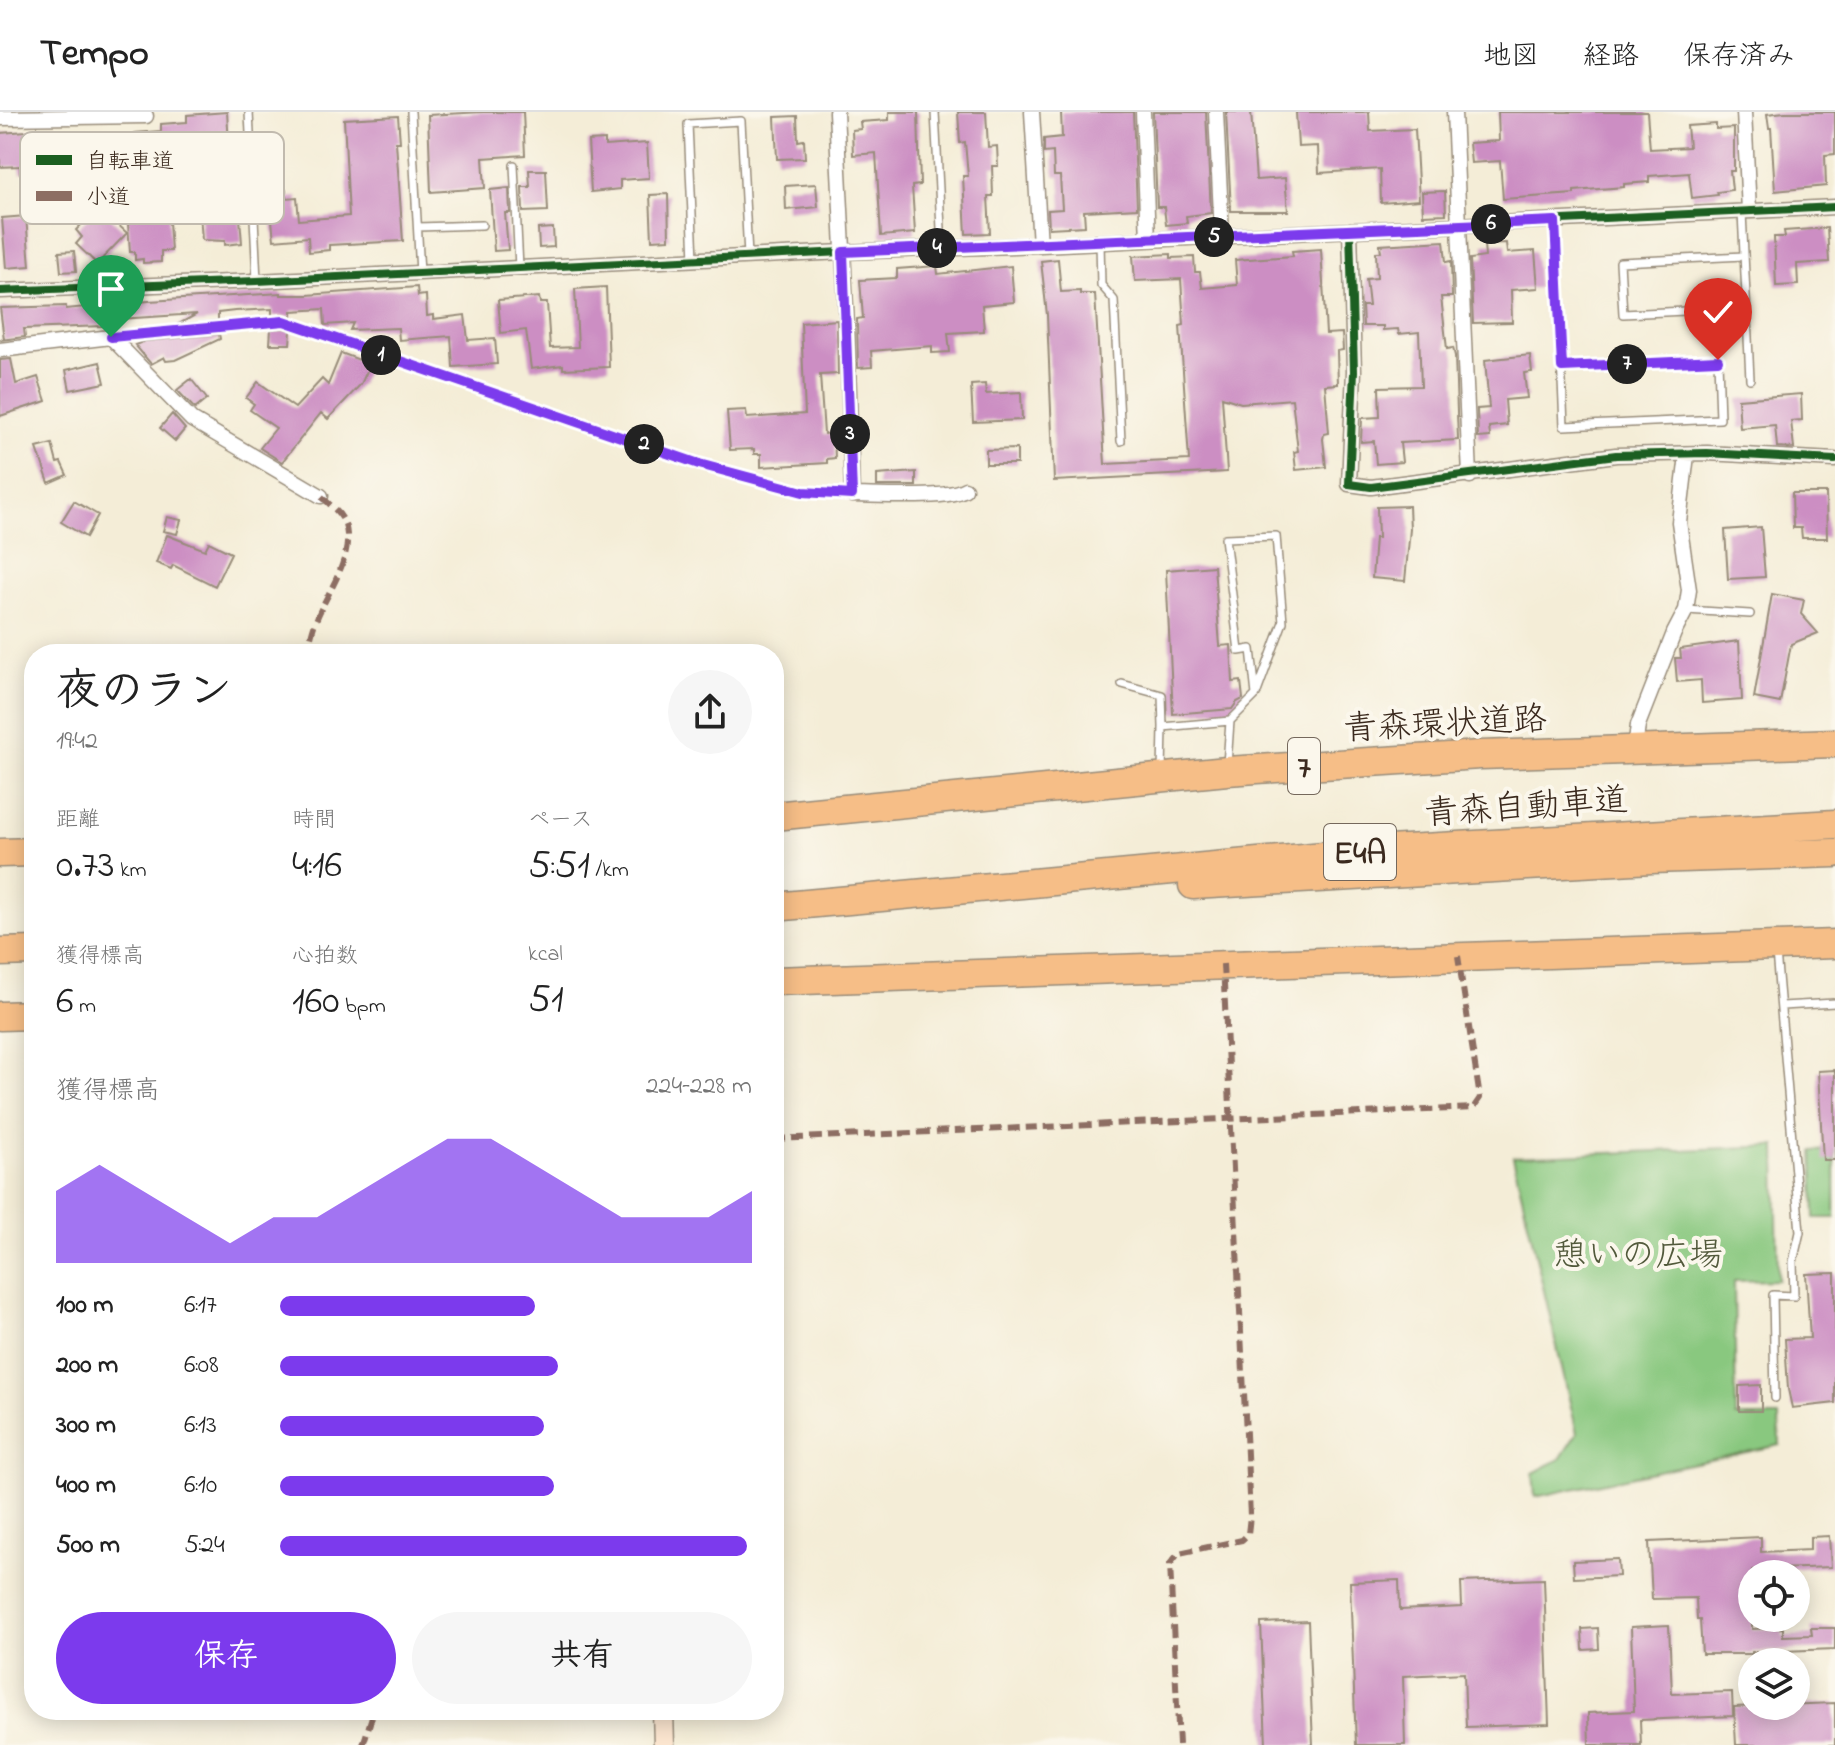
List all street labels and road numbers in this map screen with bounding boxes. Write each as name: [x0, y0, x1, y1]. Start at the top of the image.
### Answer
street label: 青森環状道路: [1342, 696, 1548, 756]
road number: 7: [1288, 738, 1320, 794]
street label: 青森自動車道: [1423, 777, 1630, 841]
road number: E4A: [1324, 824, 1396, 880]

